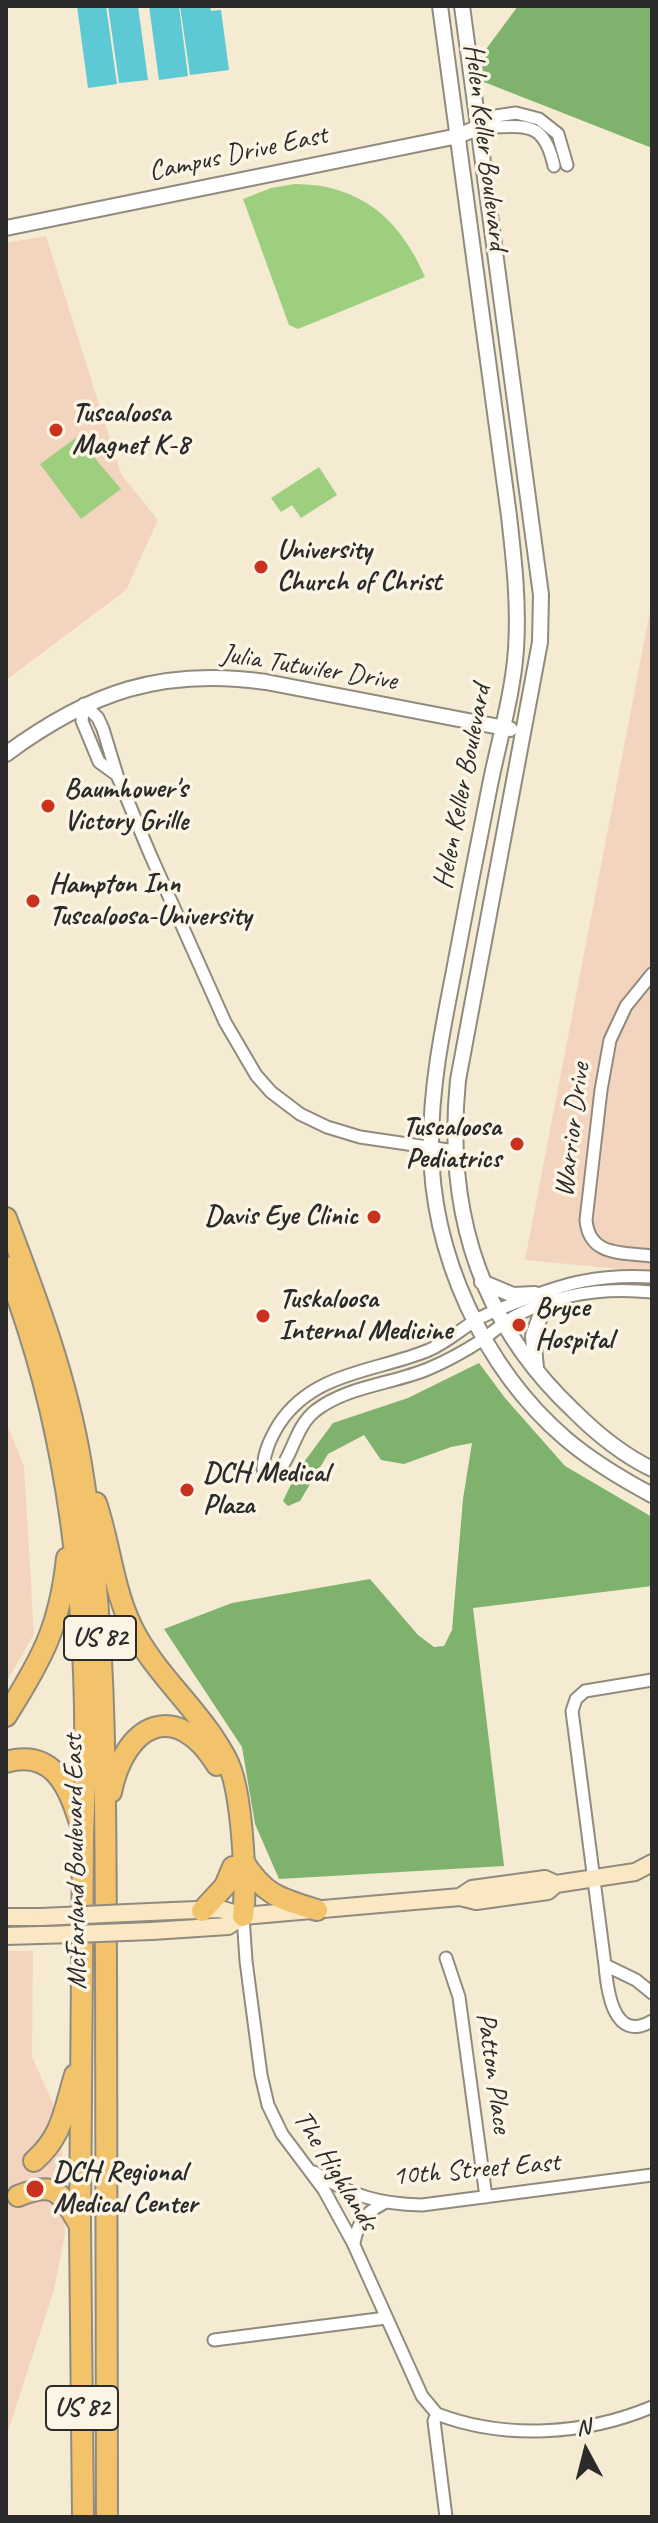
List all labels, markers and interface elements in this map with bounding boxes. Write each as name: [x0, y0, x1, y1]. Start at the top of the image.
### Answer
street label: Helen Keller Boulevard: [456, 42, 514, 252]
street label: Campus Drive East: [146, 119, 330, 189]
place label: Tuscaloosa Magnet K-8: [72, 397, 189, 463]
marker: Tuscaloosa Magnet K-8: [47, 421, 65, 439]
place label: University Church of Christ: [277, 534, 441, 600]
marker: University Church of Christ: [252, 558, 270, 576]
street label: Julia Tutwiler Drive: [219, 638, 399, 698]
street label: Helen Keller Boulevard: [427, 682, 499, 892]
place label: Baumhower's Victory Grille: [64, 773, 188, 839]
marker: Baumhower's Victory Grille: [39, 797, 57, 815]
place label: Hampton Inn Tuscaloosa-University: [49, 868, 251, 934]
marker: Hampton Inn Tuscaloosa-University: [24, 892, 42, 910]
street label: Warrior Drive: [548, 1061, 598, 1199]
place label: Tuscaloosa Pediatrics: [402, 1111, 501, 1177]
marker: Tuscaloosa Pediatrics: [508, 1135, 526, 1153]
place label: Davis Eye Clinic: [205, 1200, 358, 1234]
marker: Davis Eye Clinic: [365, 1208, 383, 1226]
place label: Tuskaloosa Internal Medicine: [279, 1283, 452, 1349]
place label: Bryce Hospital: [535, 1292, 613, 1358]
marker: Tuskaloosa Internal Medicine: [254, 1307, 272, 1325]
marker: Bryce Hospital: [510, 1316, 528, 1334]
place label: DCH Medical Plaza: [203, 1457, 329, 1523]
marker: DCH Medical Plaza: [178, 1481, 196, 1499]
road number: US 82: [64, 1616, 136, 1660]
street label: McFarland Boulevard East: [57, 1734, 95, 1990]
street label: Patton Place: [468, 2011, 518, 2135]
street label: The Highlands: [285, 2105, 385, 2237]
street label: 10th Street East: [391, 2146, 561, 2194]
place label: DCH Regional Medical Center: [53, 2156, 197, 2222]
marker: DCH Regional Medical Center: [24, 2178, 46, 2200]
road number: US 82: [46, 2386, 118, 2430]
north arrow: [546, 2411, 626, 2491]
text: N: [575, 2412, 592, 2442]

